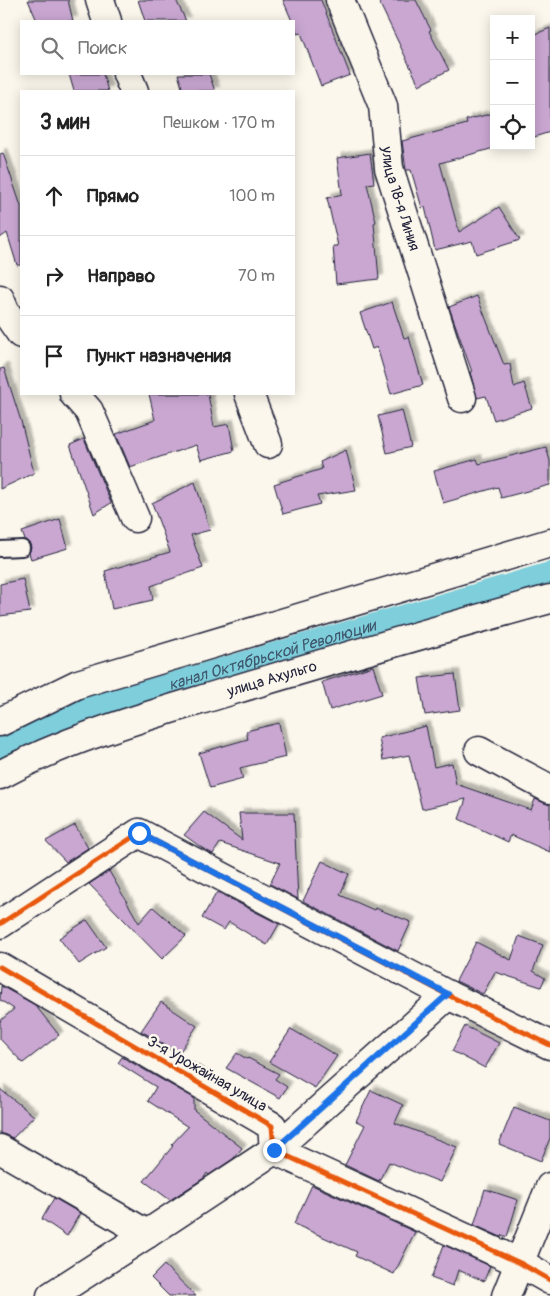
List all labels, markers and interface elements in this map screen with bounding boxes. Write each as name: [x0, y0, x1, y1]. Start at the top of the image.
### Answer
map controls: [490, 15, 535, 150]
button: +: [490, 15, 535, 60]
search box: [20, 20, 295, 75]
icon: search: [38, 34, 66, 62]
text: Поиск: [78, 36, 128, 60]
button: −: [490, 60, 535, 105]
button: locate: [490, 105, 535, 150]
text: 3 мин: [40, 109, 90, 136]
text: Пешком · 170 m: [163, 113, 275, 133]
street label: улица 18-я Линия: [377, 145, 424, 253]
icon: ahead: [40, 182, 68, 210]
text: Прямо: [87, 184, 139, 208]
text: 100 m: [229, 186, 275, 206]
icon: right: [40, 262, 68, 290]
text: Направо: [87, 264, 155, 288]
text: 70 m: [238, 266, 275, 286]
icon: arrive: [40, 342, 68, 370]
text: Пункт назначения: [87, 344, 231, 368]
water label: канал Октябрьской Революции: [166, 615, 380, 695]
street label: улица Ахульго: [224, 656, 319, 701]
route start: [128, 822, 151, 845]
street label: 3-я Урожайная улица: [144, 1032, 270, 1116]
route end: [263, 1139, 286, 1162]

